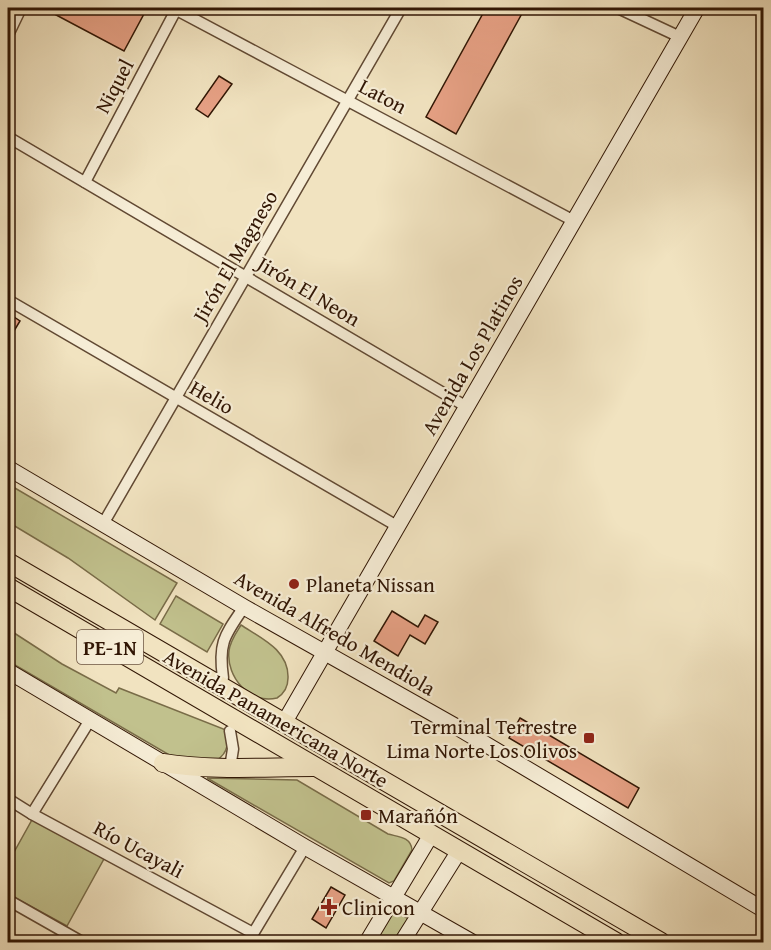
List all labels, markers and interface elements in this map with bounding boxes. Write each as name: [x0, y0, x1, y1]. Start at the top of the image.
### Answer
street label: Niquel: [87, 53, 141, 119]
street label: Laton: [354, 71, 413, 122]
street label: Jirón El Magneso: [183, 184, 285, 330]
street label: Jirón El Neon: [249, 246, 367, 334]
street label: Avenida Los Platinos: [414, 269, 530, 441]
street label: Helio: [184, 372, 240, 422]
street label: Avenida Alfredo Mendiola: [229, 563, 441, 703]
place label: Planeta Nissan: [306, 569, 435, 600]
marker: Planeta Nissan: [287, 577, 301, 591]
road number: PE-1N: [77, 630, 143, 664]
street label: Avenida Panamericana Norte: [158, 641, 394, 795]
place label: Terminal Terrestre Lima Norte Los Olivos: [387, 711, 577, 766]
marker: Terminal Terrestre Lima Norte Los Olivos: [582, 731, 596, 745]
place label: Marañón: [378, 800, 458, 831]
marker: Marañón: [359, 808, 373, 822]
street label: Río Ucayali: [88, 812, 190, 886]
place label: Clinicon: [342, 892, 415, 923]
marker: Clinicon: [320, 898, 338, 916]

